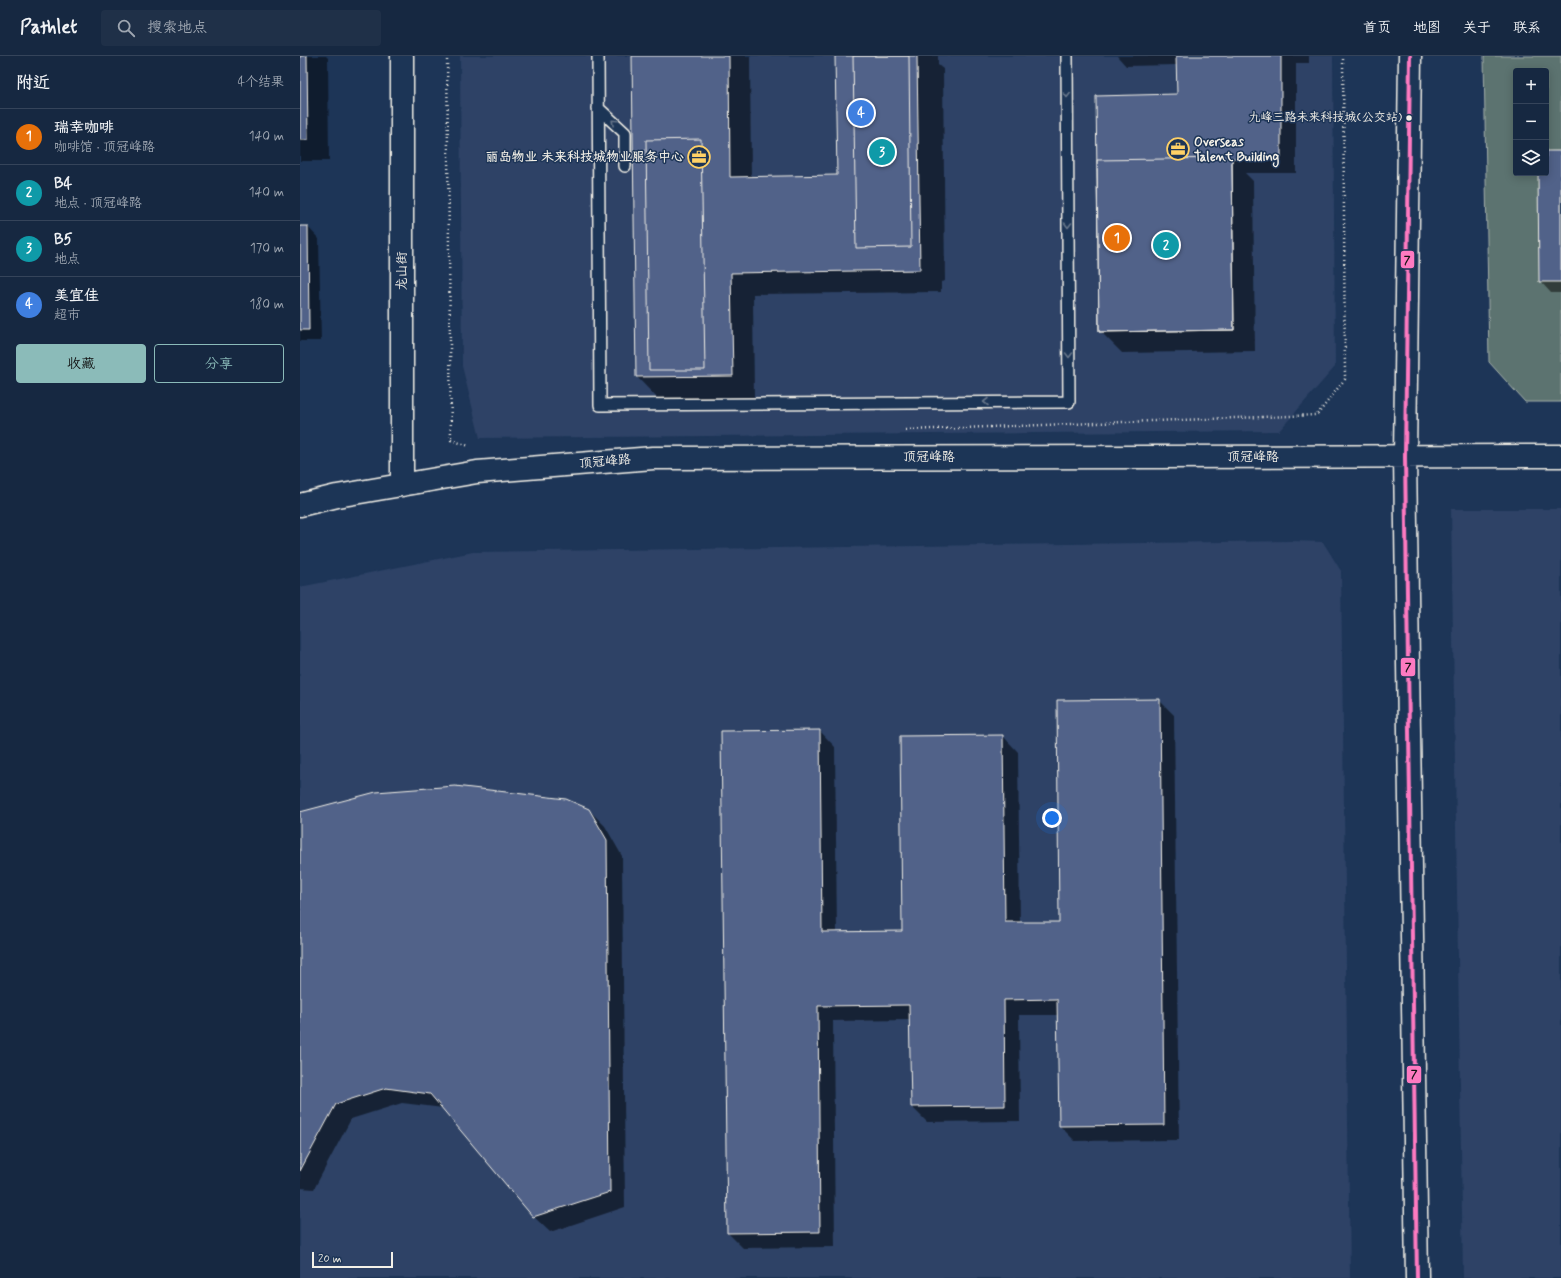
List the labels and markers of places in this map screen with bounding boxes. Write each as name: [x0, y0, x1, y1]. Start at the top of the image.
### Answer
pin: 4: [848, 98, 874, 128]
place label: 九峰三路未来科技城(公交站): [1249, 110, 1403, 126]
marker: 九峰三路未来科技城(公交站): [1404, 113, 1414, 123]
place label: Overseas Talent Building: [1194, 134, 1279, 168]
office icon: Overseas Talent Building: [1165, 136, 1191, 162]
pin: 3: [869, 137, 895, 167]
office icon: 丽岛物业 未来科技城物业服务中心: [686, 144, 712, 170]
place label: 丽岛物业 未来科技城物业服务中心: [485, 149, 684, 166]
pin: 1: [1104, 223, 1130, 253]
pin: 2: [1153, 230, 1179, 260]

